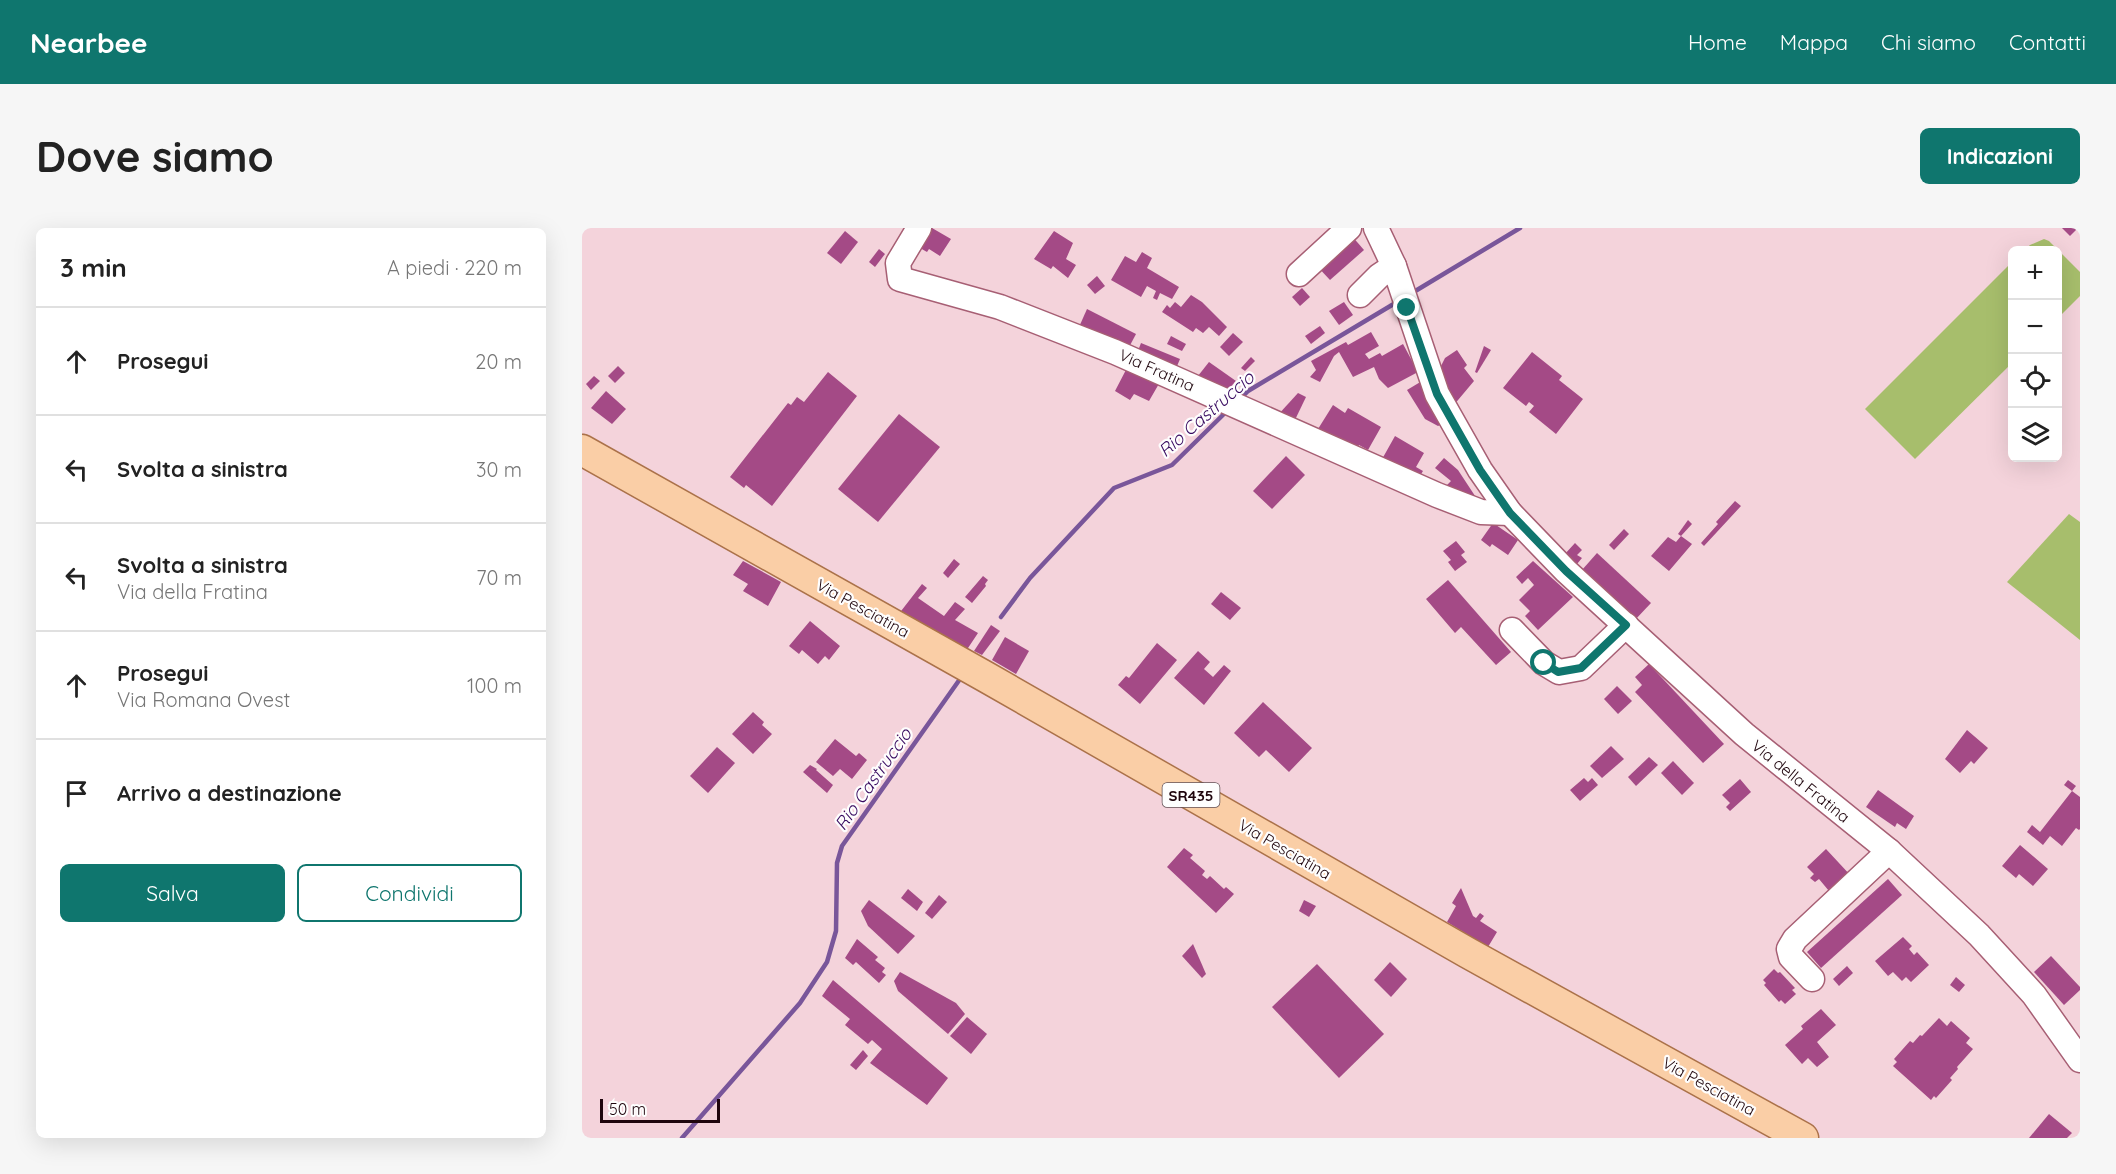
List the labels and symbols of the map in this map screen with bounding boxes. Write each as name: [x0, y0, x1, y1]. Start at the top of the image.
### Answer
route end: [1393, 294, 1419, 320]
street label: Via Fratina: [1116, 344, 1198, 396]
water label: Rio Castruccio: [1153, 365, 1259, 462]
street label: Via Pesciatina: [813, 574, 913, 642]
route start: [1530, 649, 1556, 675]
water label: Rio Castruccio: [829, 723, 917, 835]
street label: Via della Fratina: [1748, 735, 1854, 827]
road number: SR435: [1162, 783, 1220, 807]
street label: Via Pesciatina: [1235, 815, 1335, 883]
street label: Via Pesciatina: [1659, 1052, 1759, 1120]
scale bar: [600, 1096, 720, 1124]

